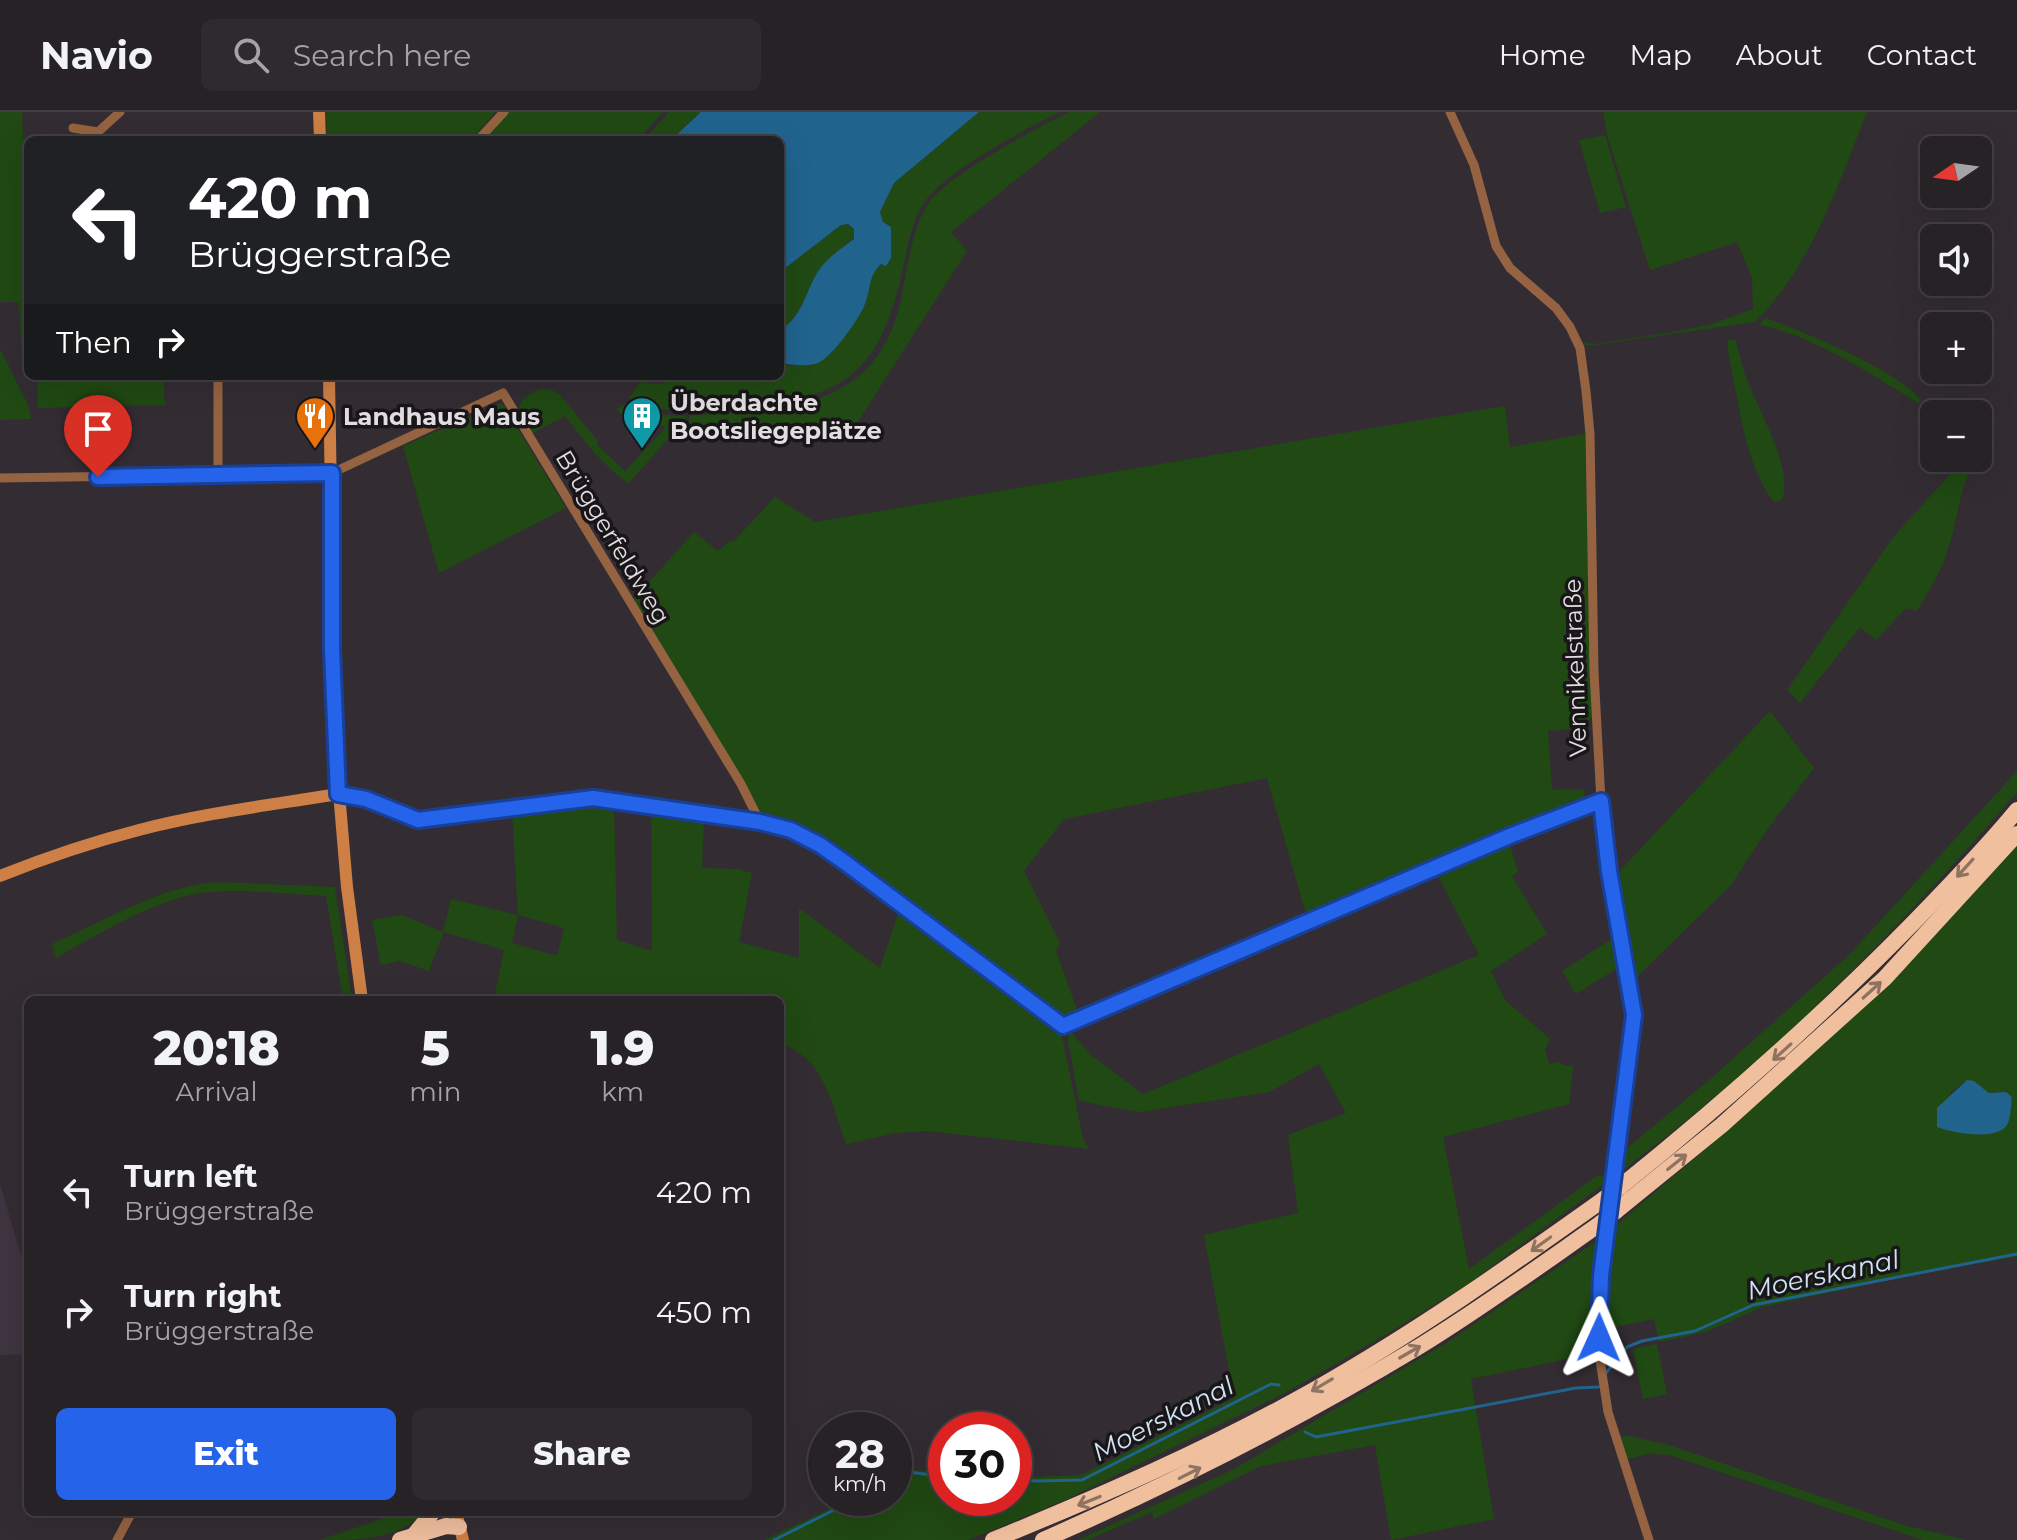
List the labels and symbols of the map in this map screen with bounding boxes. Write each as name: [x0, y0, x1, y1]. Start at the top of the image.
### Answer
north arrow: [1920, 136, 1992, 208]
place label: Überdachte Bootsliegeplätze: [670, 388, 882, 445]
pin: [64, 395, 132, 477]
restaurant icon: Landhaus Maus: [294, 395, 336, 450]
building icon: Überdachte Bootsliegeplätze: [621, 395, 663, 450]
place label: Landhaus Maus: [343, 402, 540, 431]
street label: Brüggerfeldweg: [550, 445, 676, 629]
street label: Vennikelstraße: [1557, 578, 1593, 758]
one-way arrow: [1956, 857, 1974, 877]
one-way arrow: [1861, 981, 1881, 999]
one-way arrow: [1772, 1042, 1792, 1060]
one-way arrow: [1666, 1153, 1687, 1171]
one-way arrow: [1530, 1236, 1552, 1253]
water label: Moerskanal: [1744, 1243, 1902, 1307]
position arrow: [1557, 1296, 1641, 1380]
one-way arrow: [1398, 1343, 1421, 1359]
water label: Moerskanal: [1087, 1370, 1239, 1468]
one-way arrow: [1311, 1377, 1334, 1393]
speed limit sign: 30: [928, 1412, 1032, 1516]
one-way arrow: [1178, 1464, 1202, 1480]
one-way arrow: [1078, 1494, 1102, 1509]

